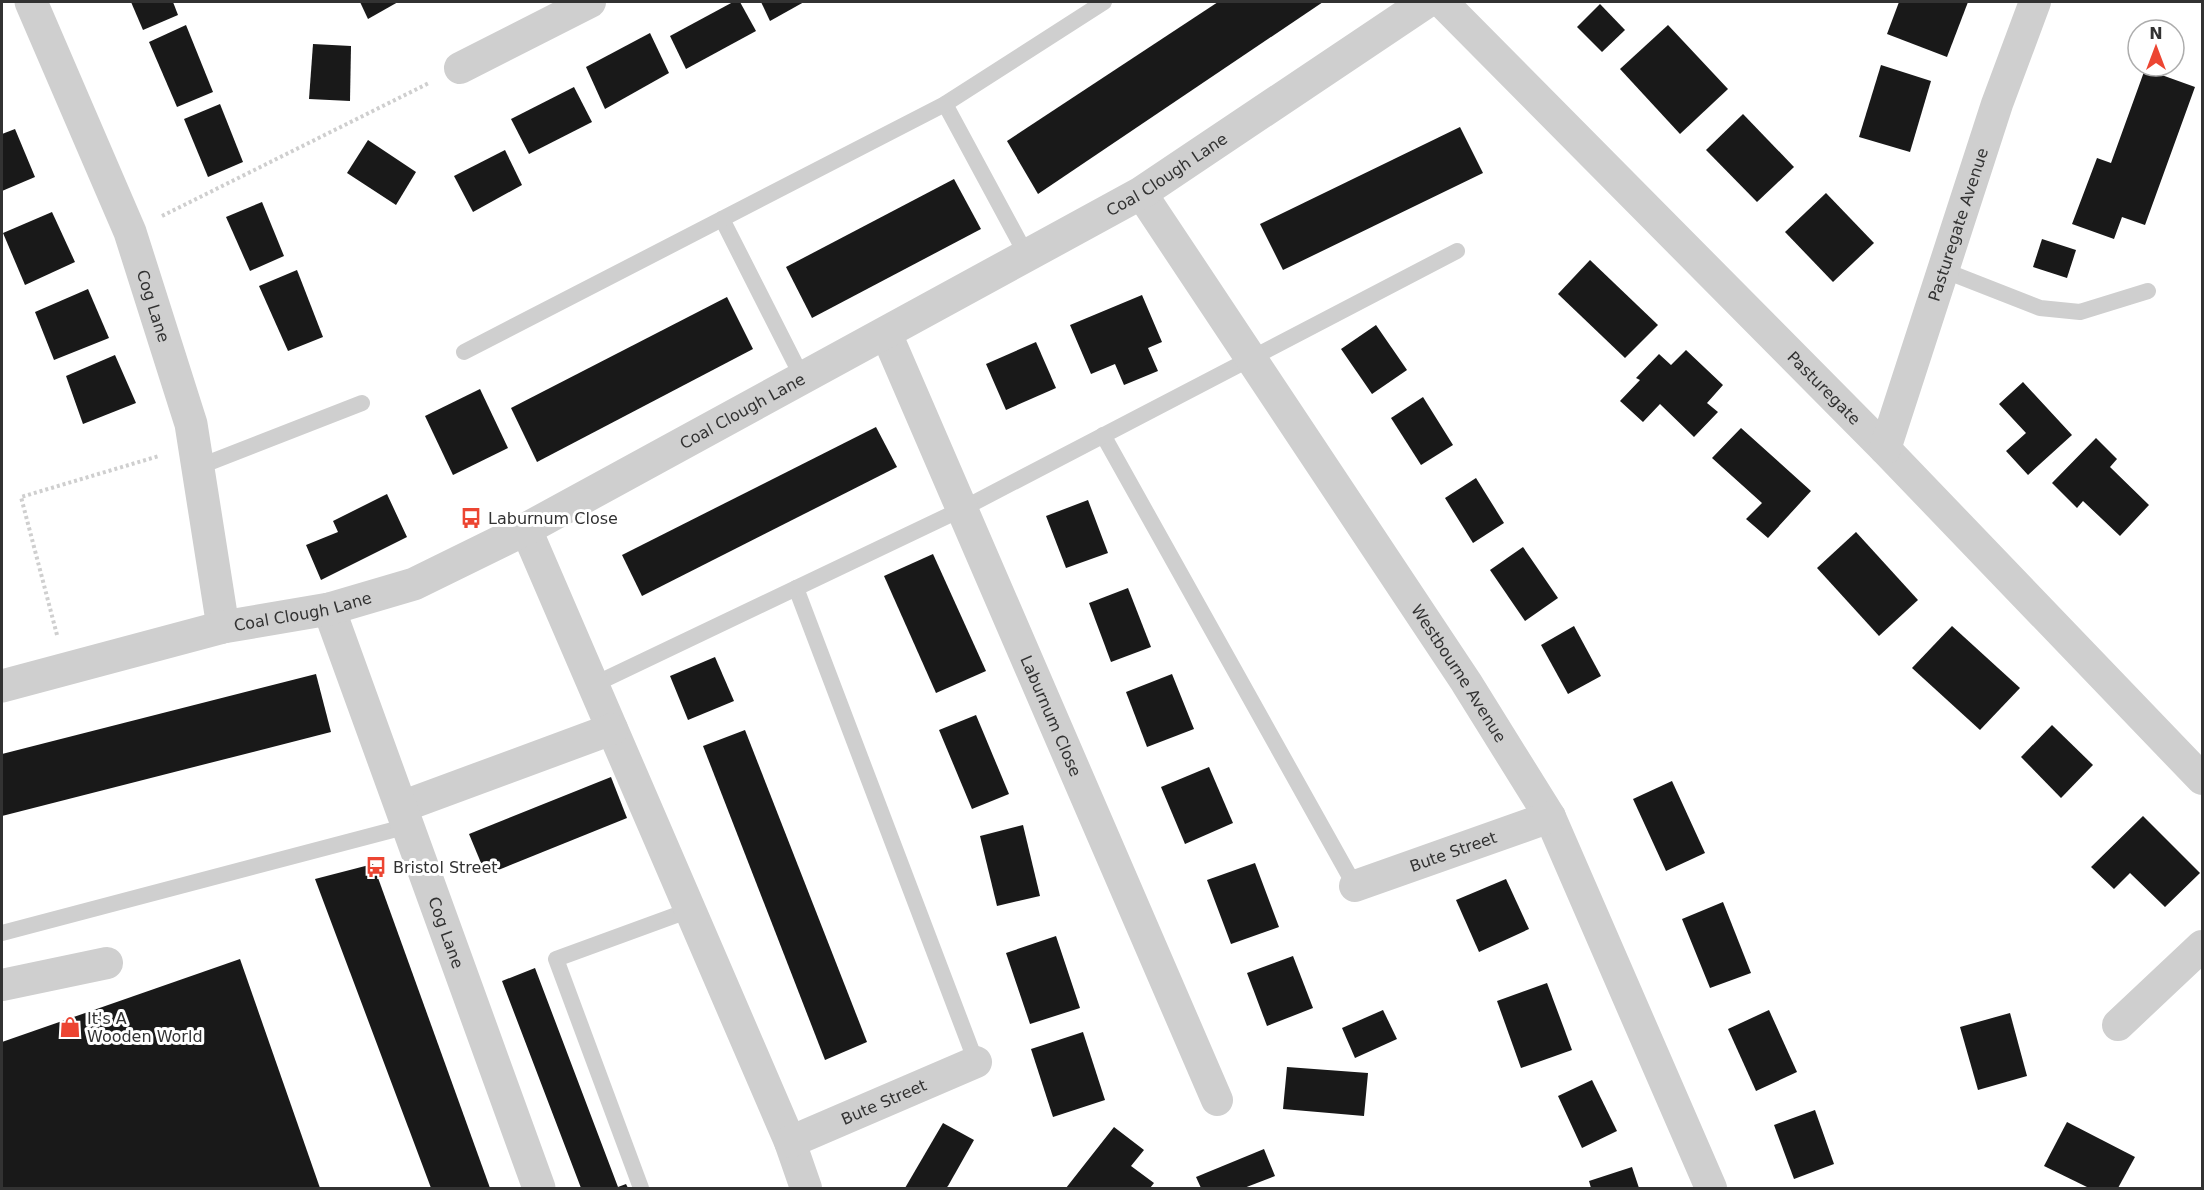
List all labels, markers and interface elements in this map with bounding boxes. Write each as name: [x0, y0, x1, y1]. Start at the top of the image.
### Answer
north arrow: [2126, 18, 2186, 78]
text: N: [2149, 24, 2163, 43]
street label: Coal Clough Lane: [1103, 129, 1231, 220]
street label: Pasturegate Avenue: [1925, 146, 1992, 304]
street label: Cog Lane: [133, 268, 173, 345]
street label: Pasturegate: [1783, 347, 1864, 429]
street label: Coal Clough Lane: [676, 369, 808, 453]
bus stop icon: Laburnum Close: [459, 506, 483, 530]
place label: Laburnum Close: [488, 509, 618, 528]
street label: Coal Clough Lane: [233, 588, 374, 635]
street label: Westbourne Avenue: [1407, 601, 1510, 746]
street label: Laburnum Close: [1016, 653, 1085, 779]
street label: Bute Street: [1407, 828, 1499, 876]
bus stop icon: Bristol Street: [364, 855, 388, 879]
place label: Bristol Street: [393, 858, 498, 877]
street label: Cog Lane: [424, 894, 468, 971]
place label: It's A Wooden World: [87, 1009, 203, 1046]
shop icon: It's A Wooden World: [58, 1015, 82, 1039]
street label: Bute Street: [838, 1075, 929, 1129]

